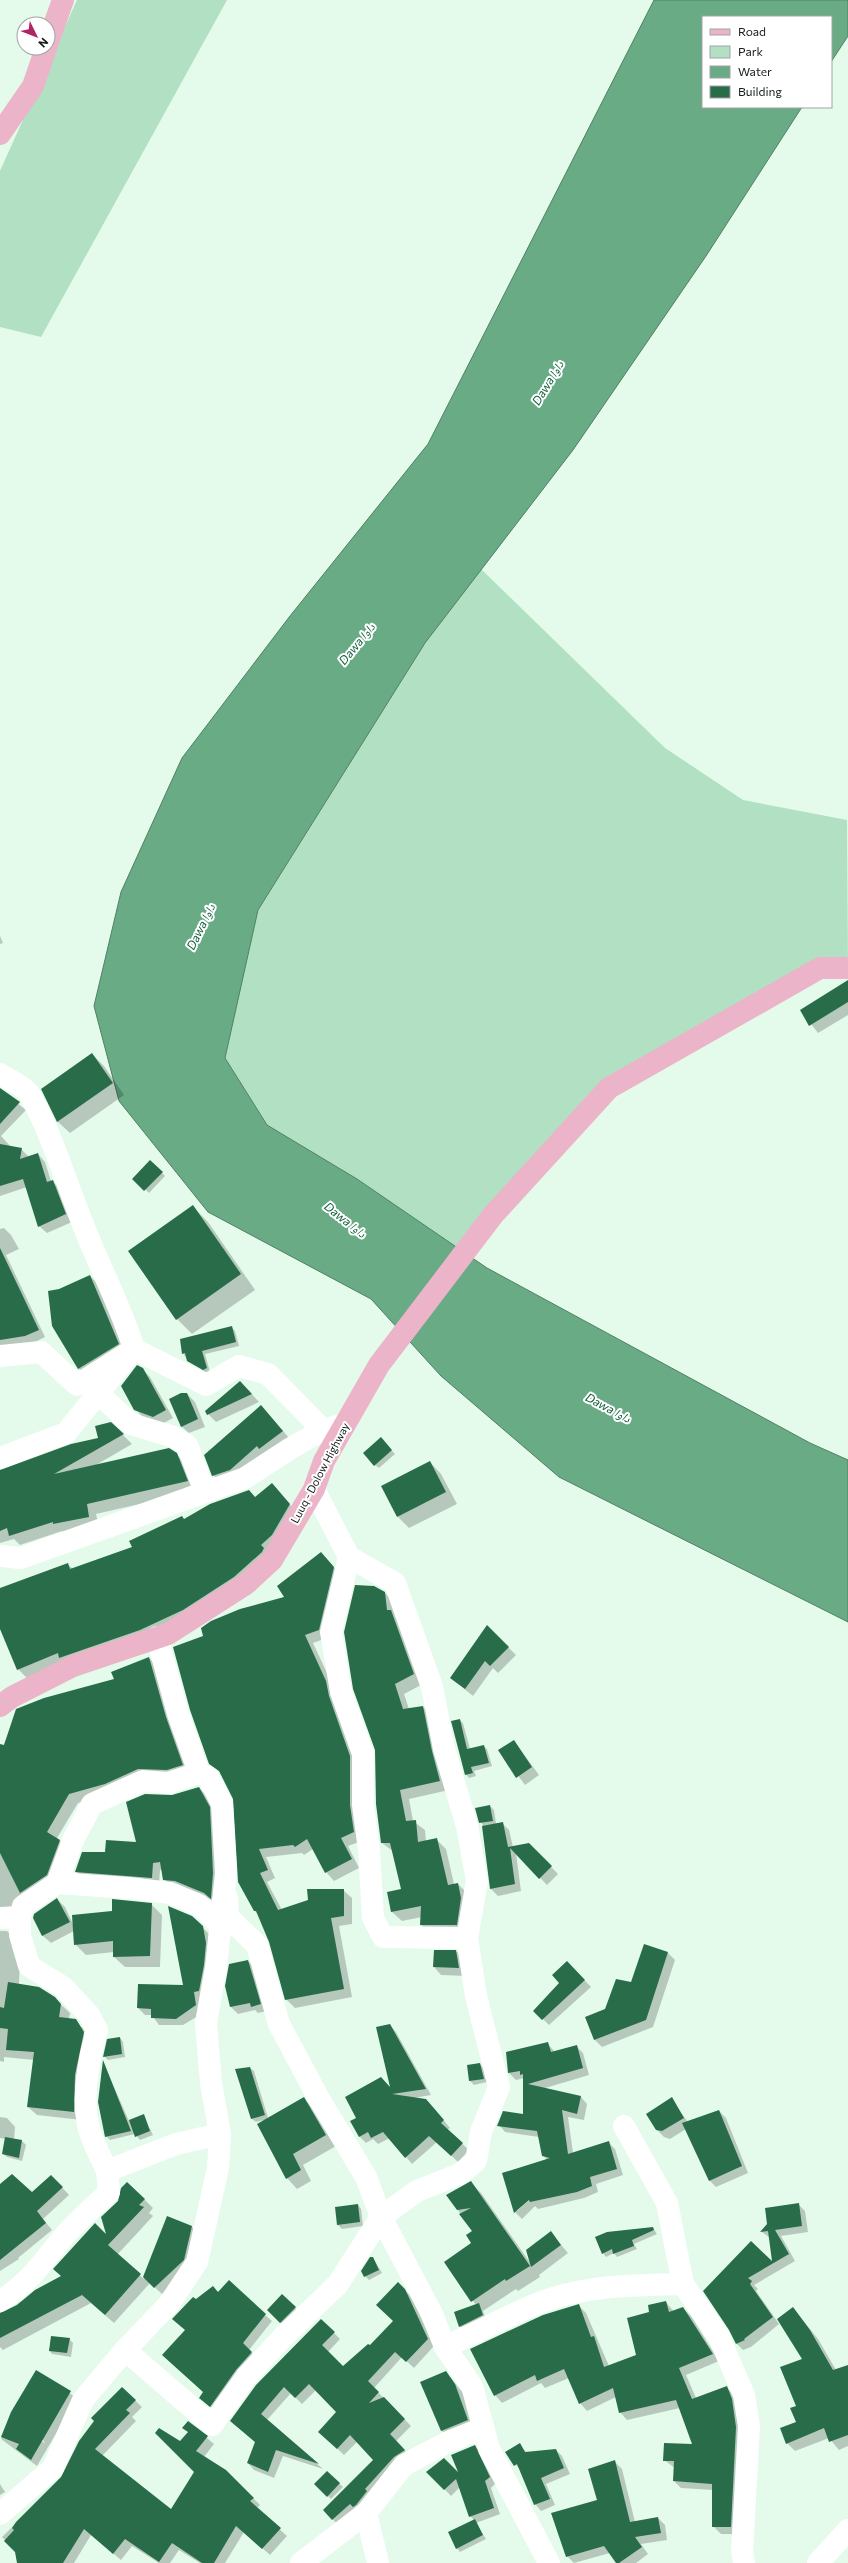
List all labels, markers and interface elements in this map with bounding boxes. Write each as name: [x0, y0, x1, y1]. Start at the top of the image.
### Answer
north arrow: [16, 16, 56, 56]
legend: [702, 16, 832, 108]
text: Road: [738, 24, 766, 38]
text: N: [36, 36, 51, 51]
text: Park: [738, 44, 764, 58]
text: Water: [738, 64, 772, 78]
text: Building: [738, 84, 782, 98]
water label: Dawa داوا: [528, 358, 567, 408]
water label: Dawa داوا: [335, 620, 378, 668]
water label: Dawa داوا: [183, 901, 218, 952]
water label: Dawa داوا: [321, 1199, 369, 1241]
water label: Dawa داوا: [583, 1389, 634, 1426]
street label: Luuq - Dolow Highway: [288, 1420, 352, 1525]

